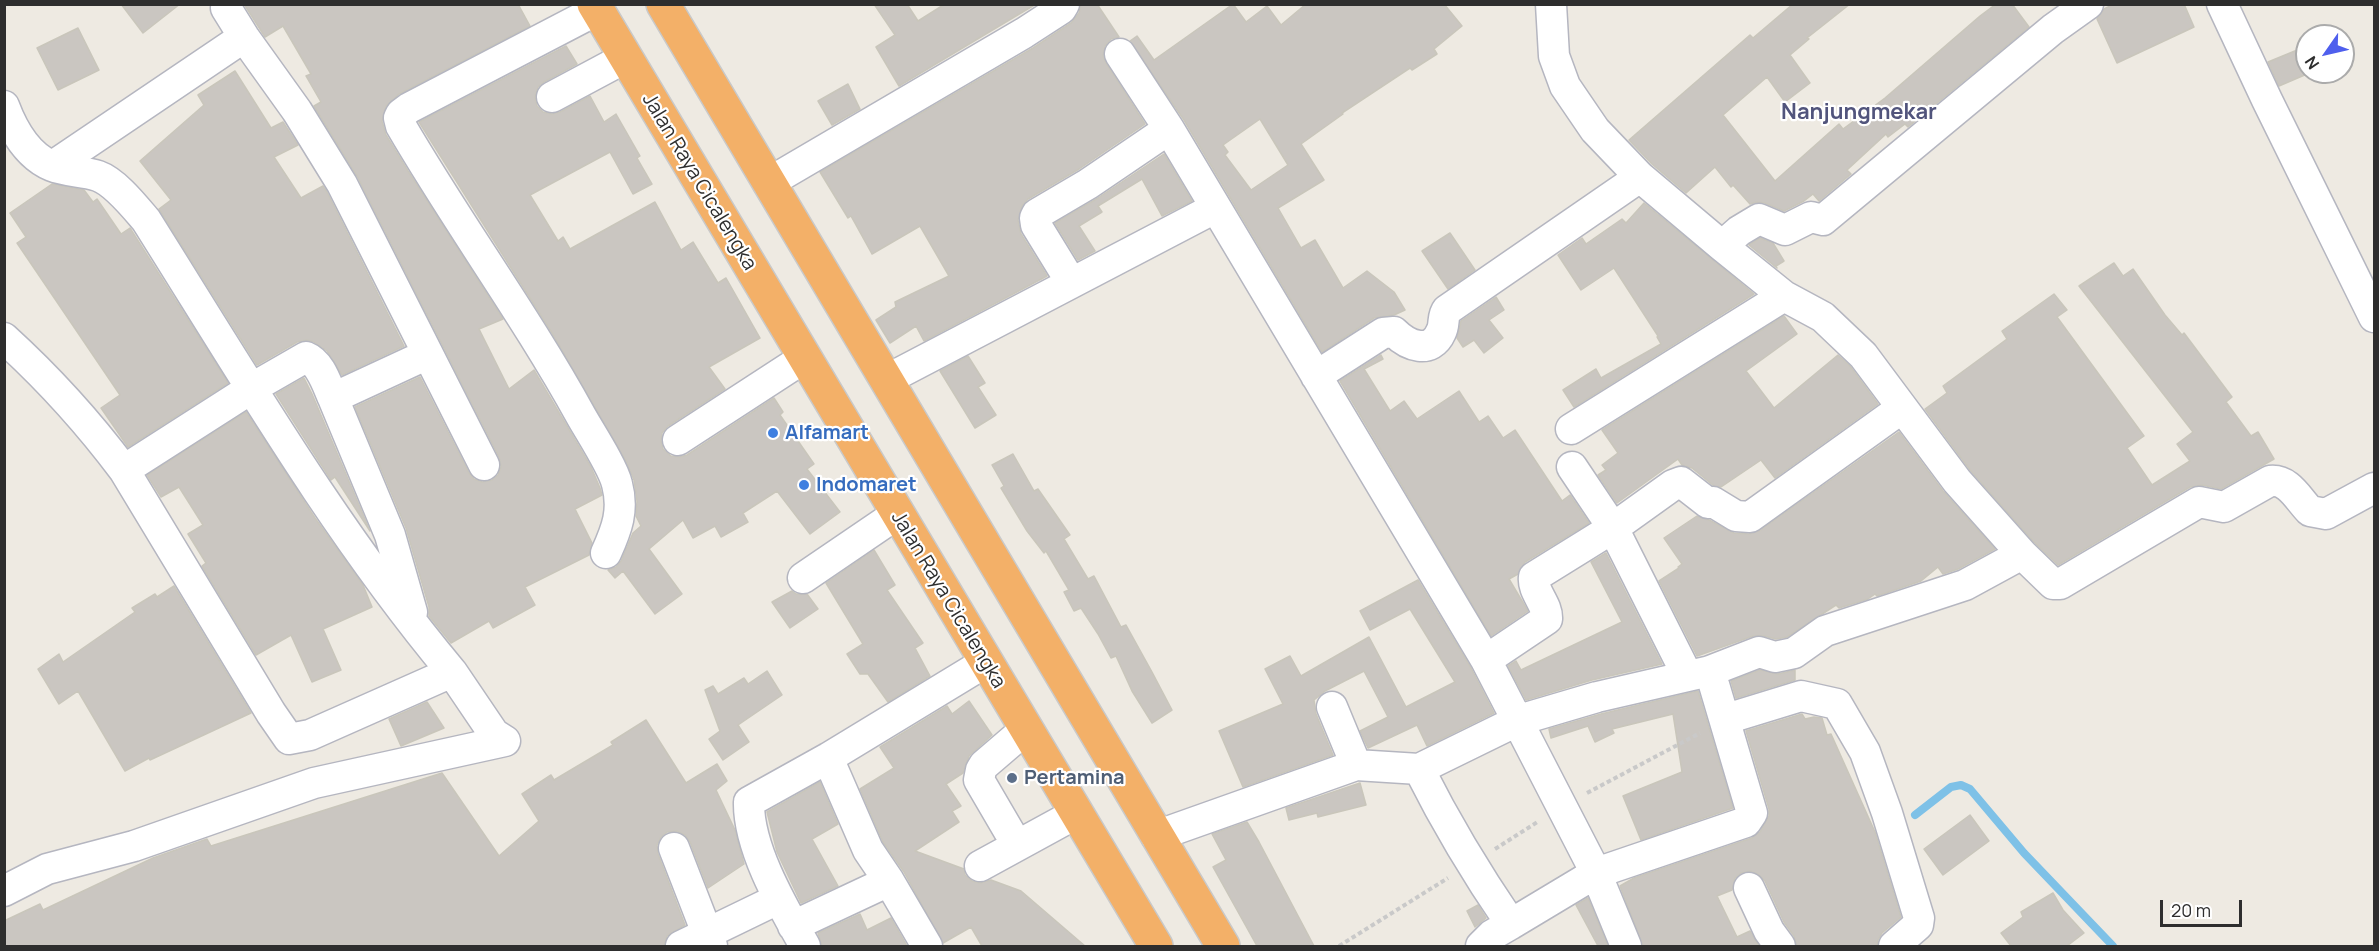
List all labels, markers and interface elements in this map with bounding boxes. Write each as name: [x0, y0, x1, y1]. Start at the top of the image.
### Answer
north arrow: [2295, 24, 2355, 84]
text: N: [2299, 52, 2324, 74]
street label: Jalan Raya Cicalengka: [637, 89, 761, 275]
district label: Nanjungmekar: [1781, 100, 1937, 126]
place label: Alfamart: [785, 421, 869, 445]
marker: Alfamart: [766, 426, 780, 440]
place label: Indomaret: [816, 473, 917, 497]
marker: Indomaret: [797, 478, 811, 492]
street label: Jalan Raya Cicalengka: [886, 507, 1010, 693]
place label: Pertamina: [1024, 766, 1124, 790]
marker: Pertamina: [1005, 771, 1019, 785]
scale bar: [2163, 888, 2246, 926]
text: 20 m: [2171, 898, 2211, 922]

